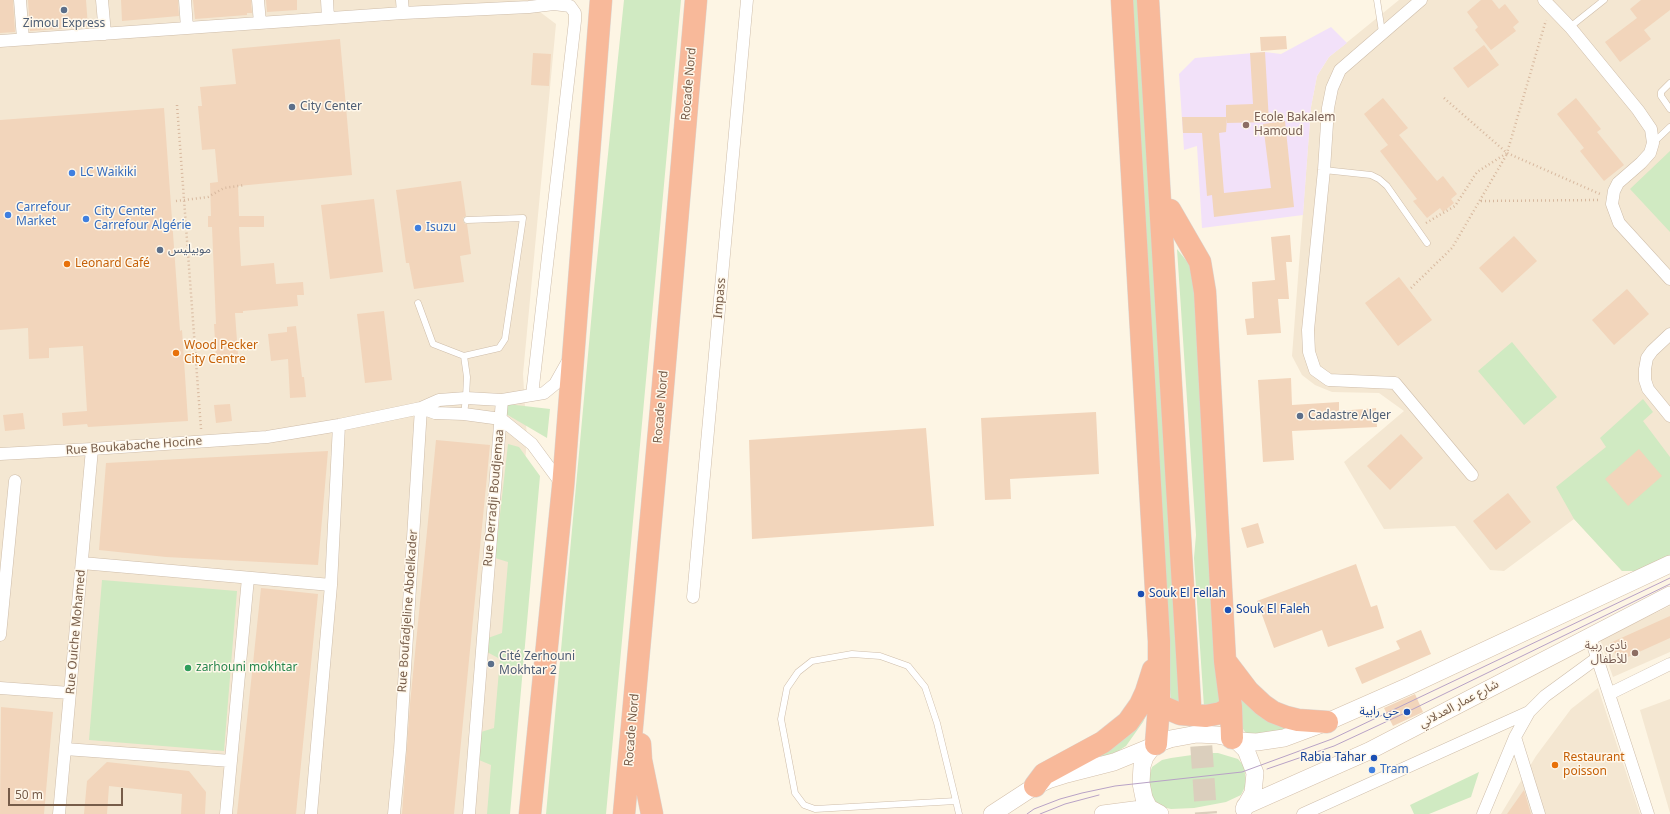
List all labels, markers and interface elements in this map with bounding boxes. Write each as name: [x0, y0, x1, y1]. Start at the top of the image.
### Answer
marker: Zimou Express: [59, 5, 69, 15]
place label: Zimou Express: [23, 17, 105, 31]
street label: Rocade Nord: [679, 47, 699, 121]
place label: City Center: [300, 100, 362, 114]
marker: City Center: [287, 102, 297, 112]
place label: Ecole Bakalem Hamoud: [1254, 111, 1335, 139]
marker: Ecole Bakalem Hamoud: [1241, 120, 1251, 130]
place label: LC Waikiki: [80, 166, 137, 180]
marker: LC Waikiki: [67, 168, 77, 178]
place label: Carrefour Market: [16, 201, 71, 229]
place label: City Center Carrefour Algérie: [94, 205, 191, 233]
marker: Carrefour Market: [3, 210, 13, 220]
marker: City Center Carrefour Algérie: [81, 214, 91, 224]
place label: Isuzu: [426, 221, 456, 235]
marker: Isuzu: [413, 223, 423, 233]
place label: موبيليس: [168, 243, 211, 257]
marker: موبيليس: [155, 245, 165, 255]
place label: Leonard Café: [75, 257, 150, 271]
marker: Leonard Café: [62, 259, 72, 269]
street label: Impass: [711, 277, 729, 319]
place label: Wood Pecker City Centre: [184, 339, 258, 367]
marker: Wood Pecker City Centre: [171, 348, 181, 358]
street label: Rocade Nord: [651, 370, 671, 444]
place label: Cadastre Alger: [1308, 409, 1391, 423]
marker: Cadastre Alger: [1295, 411, 1305, 421]
street label: Rue Derradji Boudjemaa: [481, 429, 507, 567]
street label: Rue Boukabache Hocine: [65, 434, 203, 458]
street label: Rue Boufadjeline Abdelkader: [395, 529, 421, 693]
street label: Rue Ouiche Mohamed: [63, 569, 89, 695]
place label: Souk El Fellah: [1149, 587, 1226, 601]
marker: Souk El Fellah: [1136, 589, 1146, 599]
place label: Souk El Faleh: [1236, 603, 1310, 617]
marker: Souk El Faleh: [1223, 605, 1233, 615]
place label: نادي ربية للأطفال: [1585, 639, 1627, 667]
marker: نادي ربية للأطفال: [1630, 648, 1640, 658]
place label: Cité Zerhouni Mokhtar 2: [499, 650, 575, 678]
marker: Cité Zerhouni Mokhtar 2: [486, 659, 496, 669]
place label: zarhouni mokhtar: [196, 661, 297, 675]
marker: zarhouni mokhtar: [183, 663, 193, 673]
street label: شارع عمار العدلاني: [1417, 677, 1501, 731]
street label: Rocade Nord: [622, 693, 642, 767]
place label: حي رابية: [1359, 705, 1399, 719]
marker: حي رابية: [1402, 707, 1412, 717]
place label: Rabia Tahar: [1300, 751, 1366, 765]
place label: Restaurant poisson: [1563, 751, 1625, 779]
marker: Rabia Tahar: [1369, 753, 1379, 763]
marker: Restaurant poisson: [1550, 760, 1560, 770]
place label: Tram: [1380, 763, 1409, 777]
marker: Tram: [1367, 765, 1377, 775]
scale bar: [10, 780, 125, 806]
text: 50 m: [15, 786, 43, 803]

